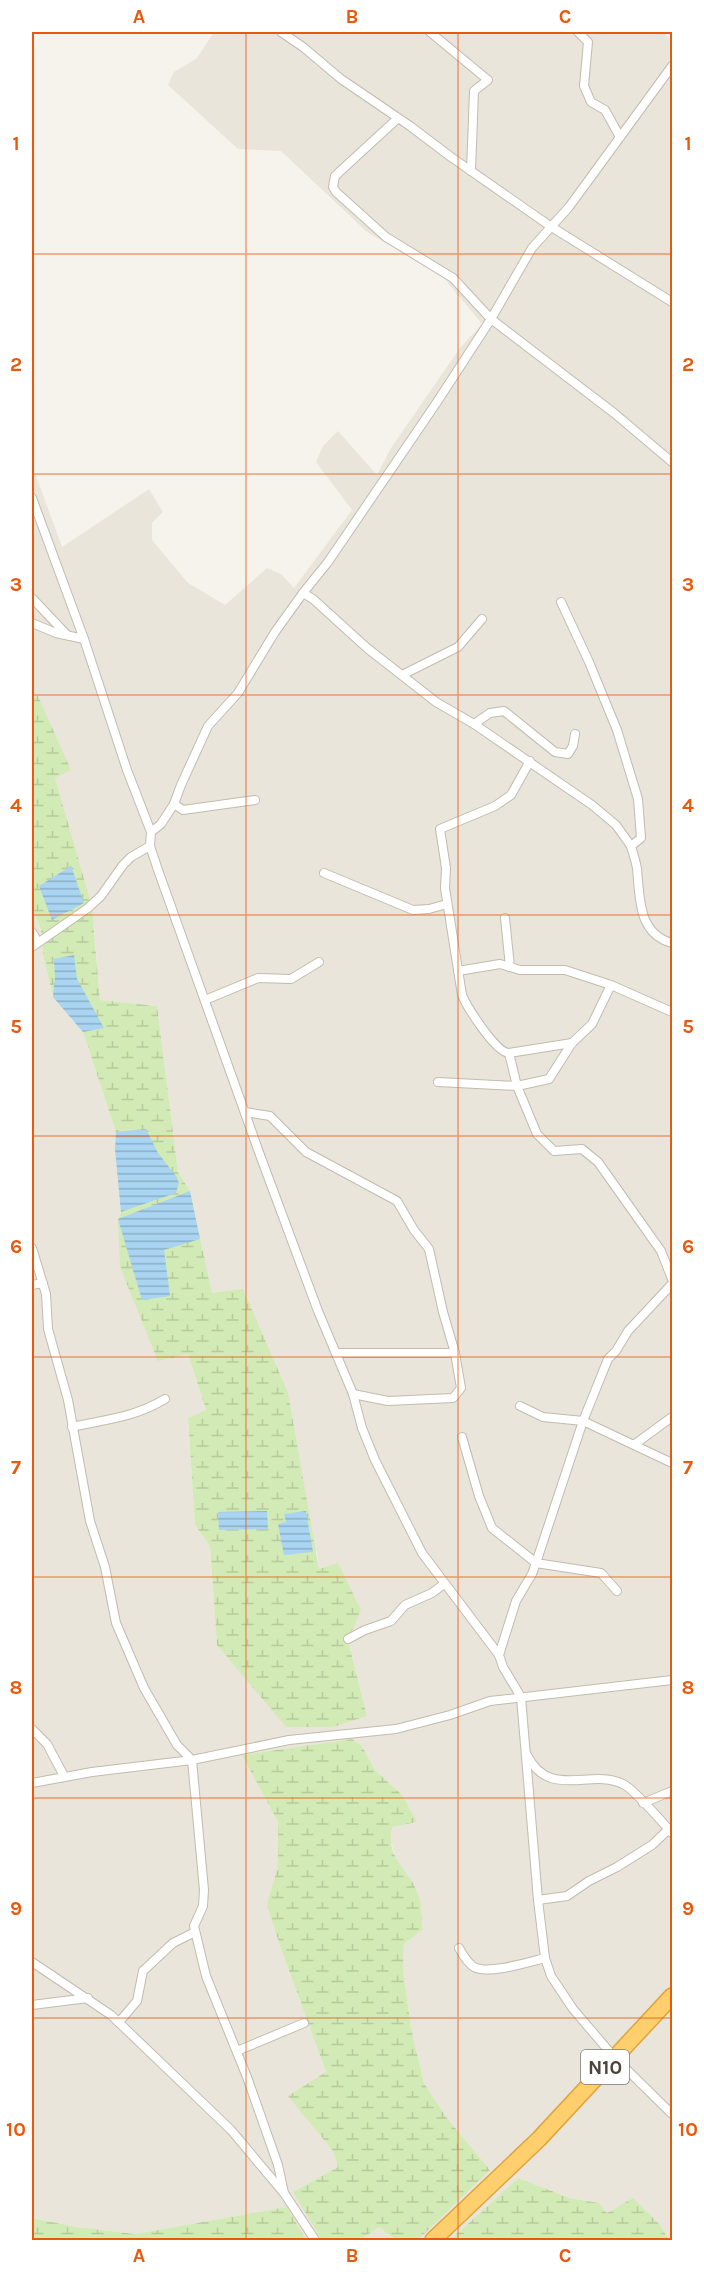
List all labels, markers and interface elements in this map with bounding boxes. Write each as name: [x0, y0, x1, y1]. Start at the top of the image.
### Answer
text: A: [133, 5, 146, 28]
text: B: [346, 5, 358, 28]
text: C: [559, 5, 571, 28]
text: 1: [12, 132, 20, 155]
text: 1: [684, 132, 692, 155]
text: 2: [10, 353, 22, 376]
text: 2: [682, 353, 694, 376]
text: 3: [10, 573, 22, 596]
text: 3: [682, 573, 694, 596]
text: 4: [10, 794, 22, 817]
text: 4: [682, 794, 694, 817]
text: 5: [10, 1015, 22, 1038]
text: 5: [682, 1015, 694, 1038]
text: 6: [10, 1235, 22, 1258]
text: 6: [682, 1235, 694, 1258]
text: 7: [11, 1456, 21, 1479]
text: 7: [683, 1456, 693, 1479]
text: 8: [10, 1676, 22, 1699]
text: 8: [682, 1676, 694, 1699]
text: 9: [10, 1897, 22, 1920]
text: 9: [682, 1897, 694, 1920]
road number: N10: [581, 2050, 629, 2084]
text: 10: [6, 2118, 26, 2141]
text: 10: [678, 2118, 698, 2141]
text: A: [133, 2244, 146, 2267]
text: B: [346, 2244, 358, 2267]
text: C: [559, 2244, 571, 2267]

